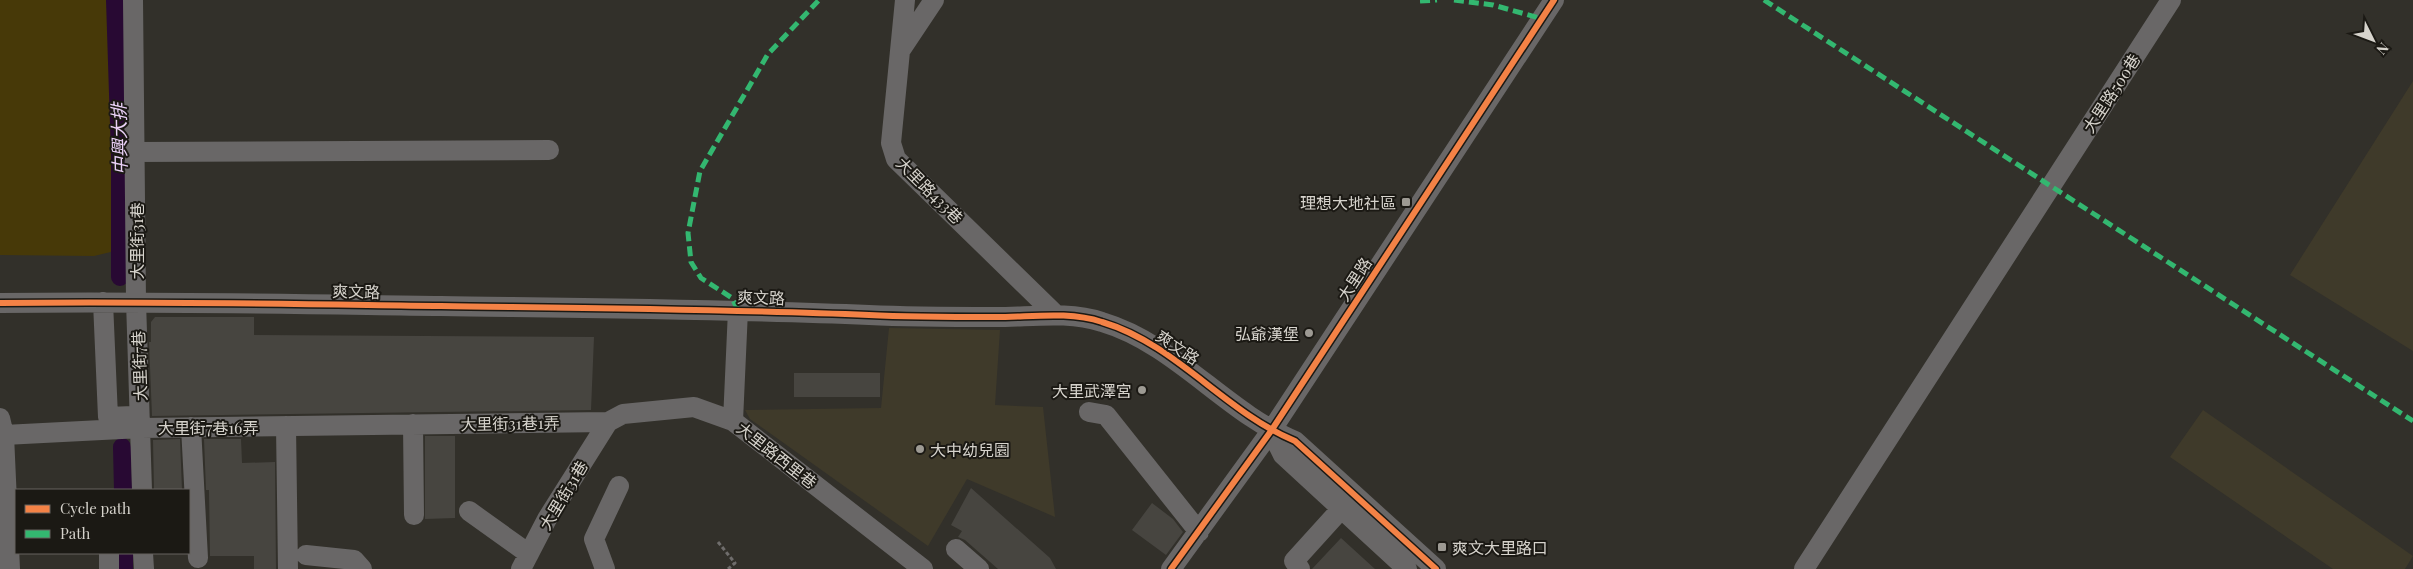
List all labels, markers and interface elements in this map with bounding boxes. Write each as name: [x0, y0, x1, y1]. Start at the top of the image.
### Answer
north arrow: [2348, 15, 2398, 65]
text: N: [2373, 39, 2393, 59]
street label: 大里路500巷: [2078, 50, 2144, 136]
water label: 中興大排: [106, 101, 132, 175]
street label: 大里路433巷: [892, 152, 968, 228]
place label: 理想大地社區: [1300, 192, 1396, 213]
marker: 理想大地社區: [1400, 196, 1412, 208]
street label: 大里街31巷: [126, 202, 147, 280]
street label: 大里路: [1332, 253, 1376, 305]
street label: 爽文路: [332, 280, 380, 302]
street label: 爽文路: [737, 286, 785, 308]
place label: 弘爺漢堡: [1235, 323, 1299, 344]
street label: 爽文路: [1152, 325, 1204, 369]
marker: 弘爺漢堡: [1303, 327, 1315, 339]
street label: 大里街7巷: [127, 330, 151, 402]
place label: 大里武澤宮: [1052, 380, 1132, 401]
marker: 大里武澤宮: [1136, 384, 1148, 396]
street label: 大里街31巷1弄: [460, 412, 560, 434]
street label: 大里街7巷16弄: [158, 417, 258, 438]
street label: 大里路西里巷: [733, 417, 821, 493]
place label: 大中幼兒園: [930, 439, 1010, 460]
marker: 大中幼兒園: [914, 443, 926, 455]
street label: 大里街31巷: [534, 457, 592, 533]
legend: [15, 489, 190, 554]
text: Cycle path: [60, 498, 131, 518]
text: Path: [60, 523, 90, 543]
place label: 爽文大里路口: [1452, 537, 1548, 558]
marker: 爽文大里路口: [1436, 541, 1448, 553]

